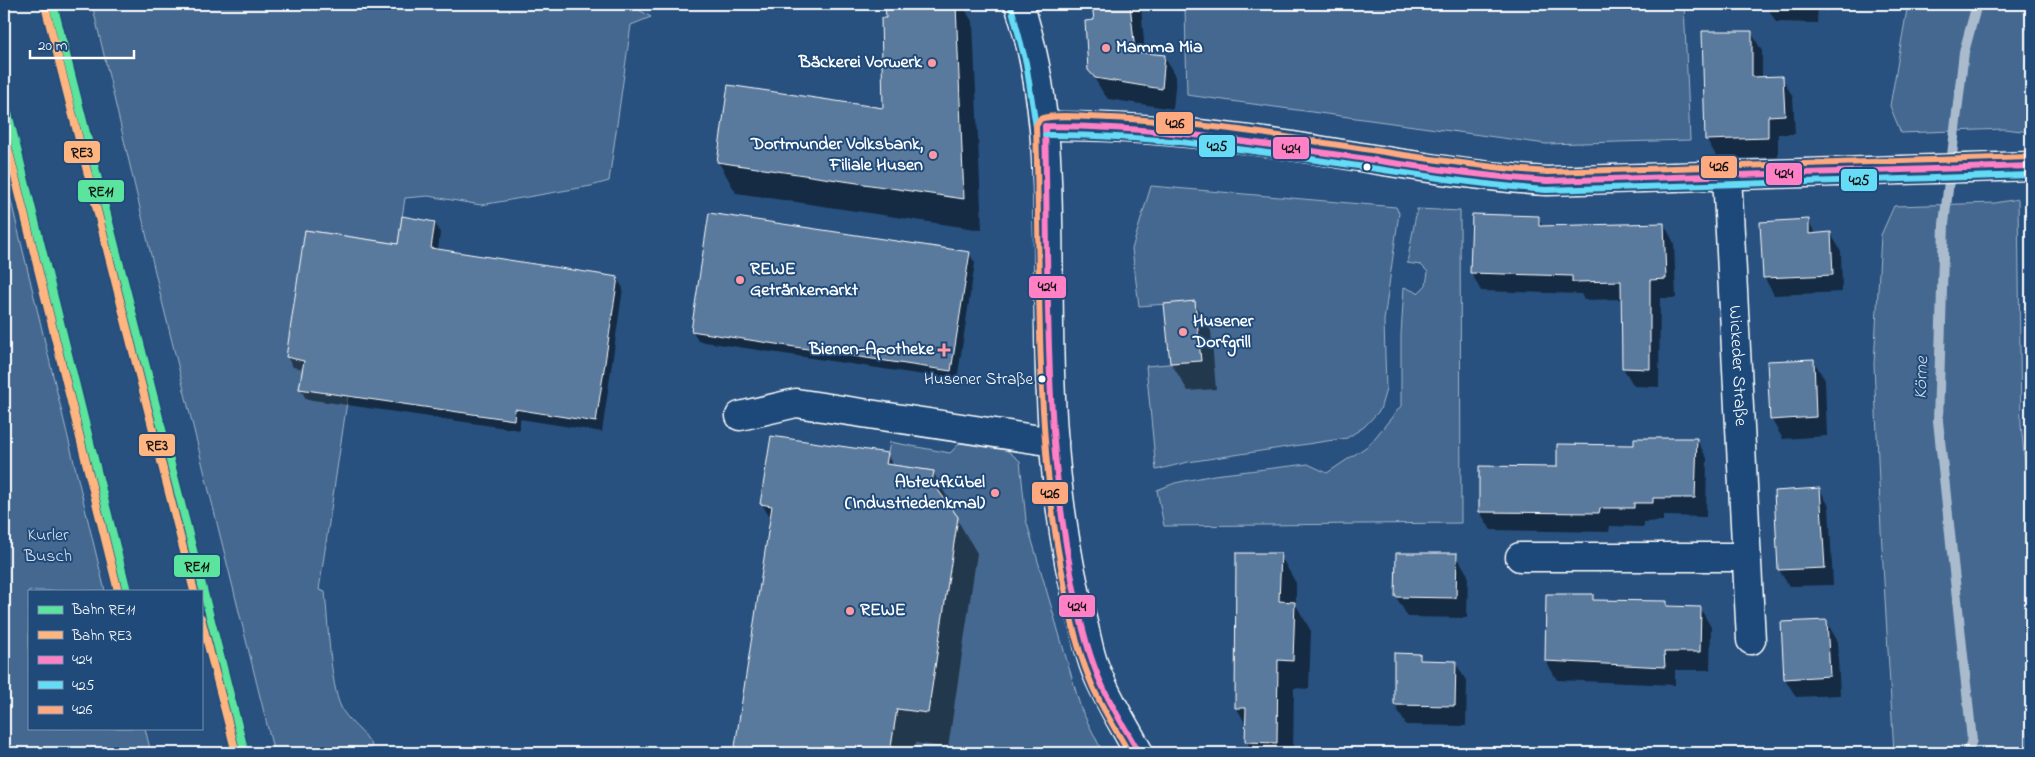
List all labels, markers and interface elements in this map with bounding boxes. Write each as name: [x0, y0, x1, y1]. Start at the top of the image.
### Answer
scale bar: [30, 28, 134, 60]
text: 20 m: [38, 35, 68, 57]
place label: Mamma Mia: [1116, 35, 1203, 61]
marker: Mamma Mia: [1100, 42, 1112, 54]
place label: Bäckerei Vorwerk: [798, 50, 923, 76]
marker: Bäckerei Vorwerk: [926, 57, 938, 69]
line badge: 426: [1155, 111, 1194, 135]
text: 426: [1165, 114, 1185, 135]
place label: Dortmunder Volksbank, Filiale Husen: [750, 132, 923, 179]
line badge: 425: [1198, 134, 1236, 158]
line badge: 424: [1272, 136, 1310, 160]
text: 425: [1206, 137, 1227, 158]
text: 424: [1281, 139, 1300, 160]
line badge: RE3: [63, 140, 101, 164]
text: RE3: [70, 143, 93, 164]
marker: Dortmunder Volksbank, Filiale Husen: [927, 149, 939, 161]
line badge: 426: [1700, 155, 1738, 179]
text: 426: [1709, 157, 1729, 178]
unlabelled marker: [1362, 162, 1372, 172]
line badge: 424: [1765, 162, 1803, 186]
text: 424: [1774, 164, 1793, 185]
line badge: 425: [1840, 168, 1878, 192]
text: 425: [1848, 171, 1869, 192]
line badge: RE11: [77, 179, 125, 203]
text: RE11: [87, 182, 114, 203]
place label: REWE Getränkemarkt: [750, 257, 859, 304]
marker: REWE Getränkemarkt: [734, 274, 746, 286]
line badge: 424: [1028, 275, 1067, 299]
text: 424: [1037, 277, 1056, 298]
street label: Wickeder Straße: [1721, 305, 1753, 428]
place label: Husener Dorfgrill: [1192, 309, 1254, 357]
marker: Husener Dorfgrill: [1177, 326, 1189, 338]
place label: Bienen-Apotheke: [808, 337, 935, 363]
marker: Bienen-Apotheke: [938, 344, 950, 356]
water label: Körne: [1908, 355, 1936, 400]
place label: Husener Straße: [924, 367, 1033, 392]
marker: Husener Straße: [1037, 374, 1047, 384]
line badge: RE3: [138, 433, 176, 457]
text: RE3: [145, 436, 168, 457]
place label: Abteufkübel (Industriedenkmal): [845, 470, 986, 517]
line badge: 426: [1031, 481, 1069, 505]
text: 426: [1040, 484, 1060, 505]
marker: Abteufkübel (Industriedenkmal): [989, 487, 1001, 499]
park label: Kurler Busch: [23, 523, 72, 570]
line badge: RE11: [173, 554, 221, 578]
text: RE11: [183, 557, 210, 578]
legend: [28, 590, 202, 730]
line badge: 424: [1058, 594, 1096, 618]
text: 424: [1067, 597, 1086, 618]
place label: REWE: [860, 598, 906, 624]
text: Bahn RE11: [71, 599, 136, 621]
marker: REWE: [844, 605, 856, 617]
text: Bahn RE3: [71, 625, 132, 647]
text: 424: [72, 649, 92, 671]
text: 425: [72, 675, 95, 697]
text: 426: [72, 699, 93, 721]

